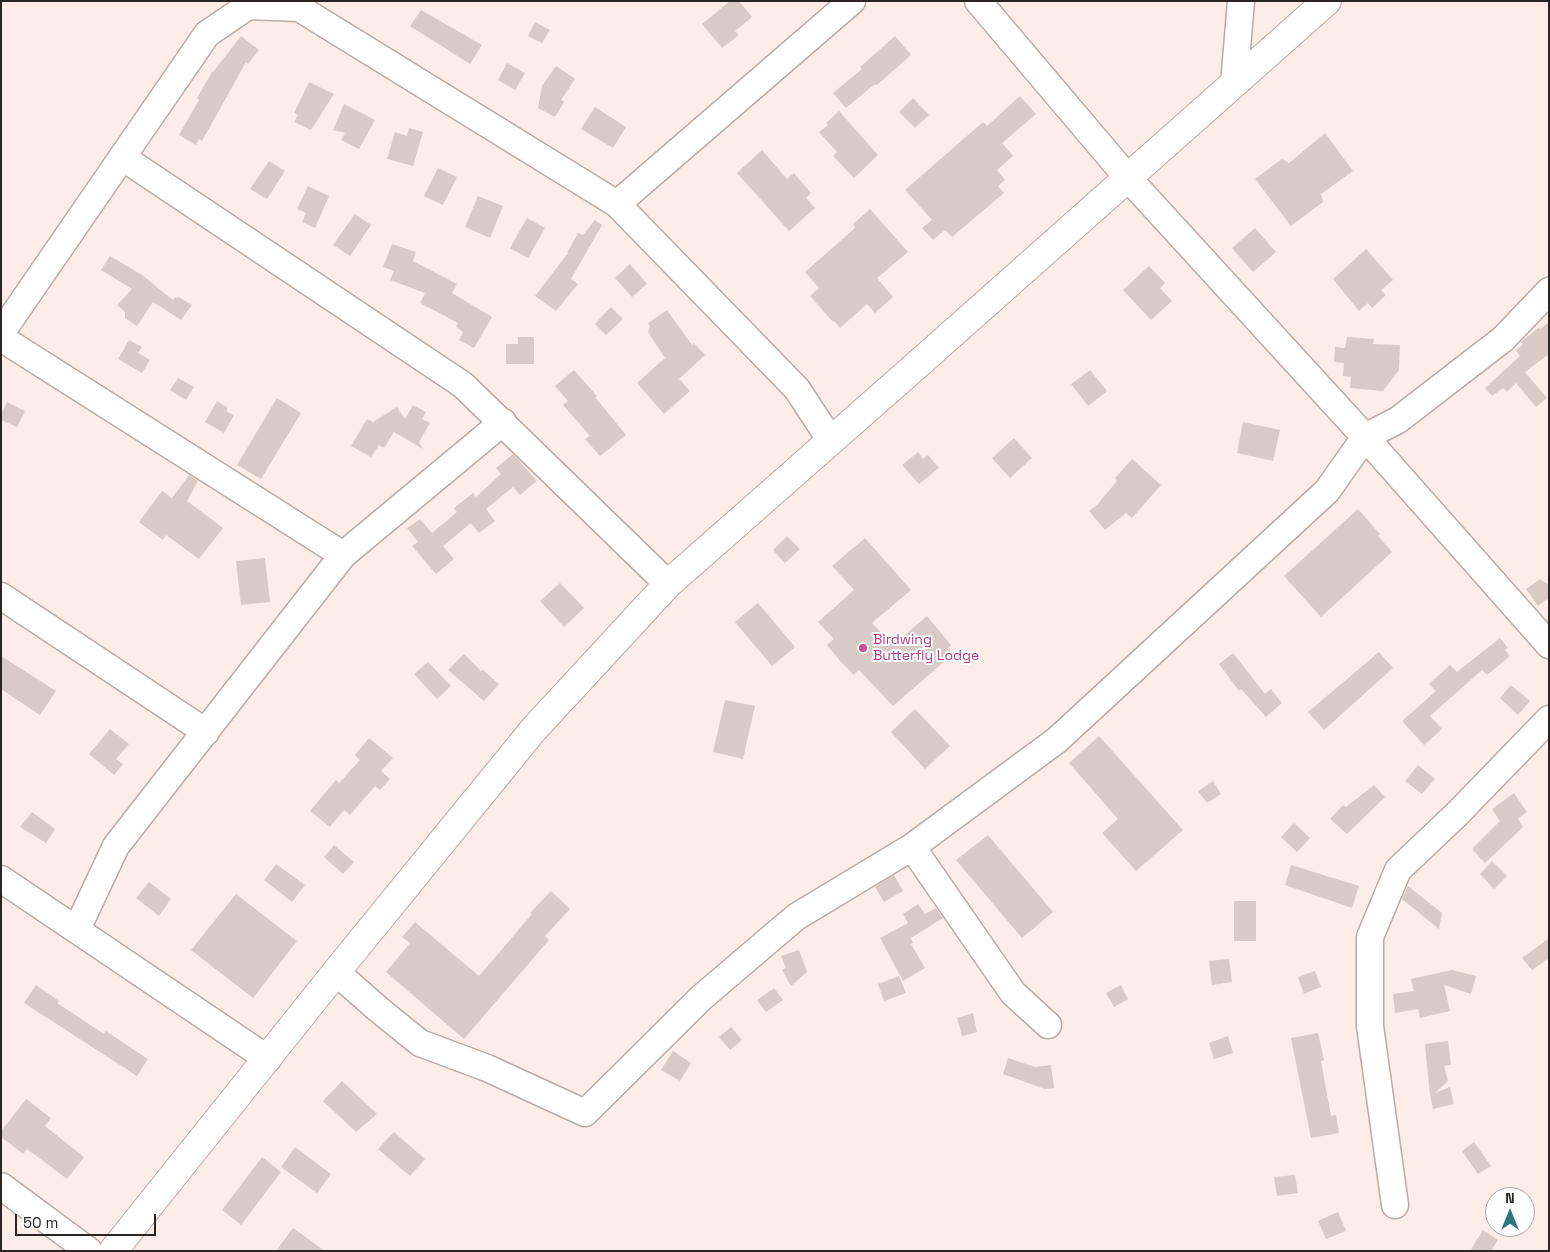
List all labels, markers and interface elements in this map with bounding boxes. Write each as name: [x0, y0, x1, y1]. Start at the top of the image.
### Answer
place label: Birdwing Butterfly Lodge: [873, 632, 979, 664]
marker: Birdwing Butterfly Lodge: [857, 642, 869, 654]
north arrow: [1485, 1187, 1535, 1237]
text: N: [1505, 1189, 1515, 1207]
scale bar: [18, 1204, 159, 1236]
text: 50 m: [23, 1213, 58, 1232]

